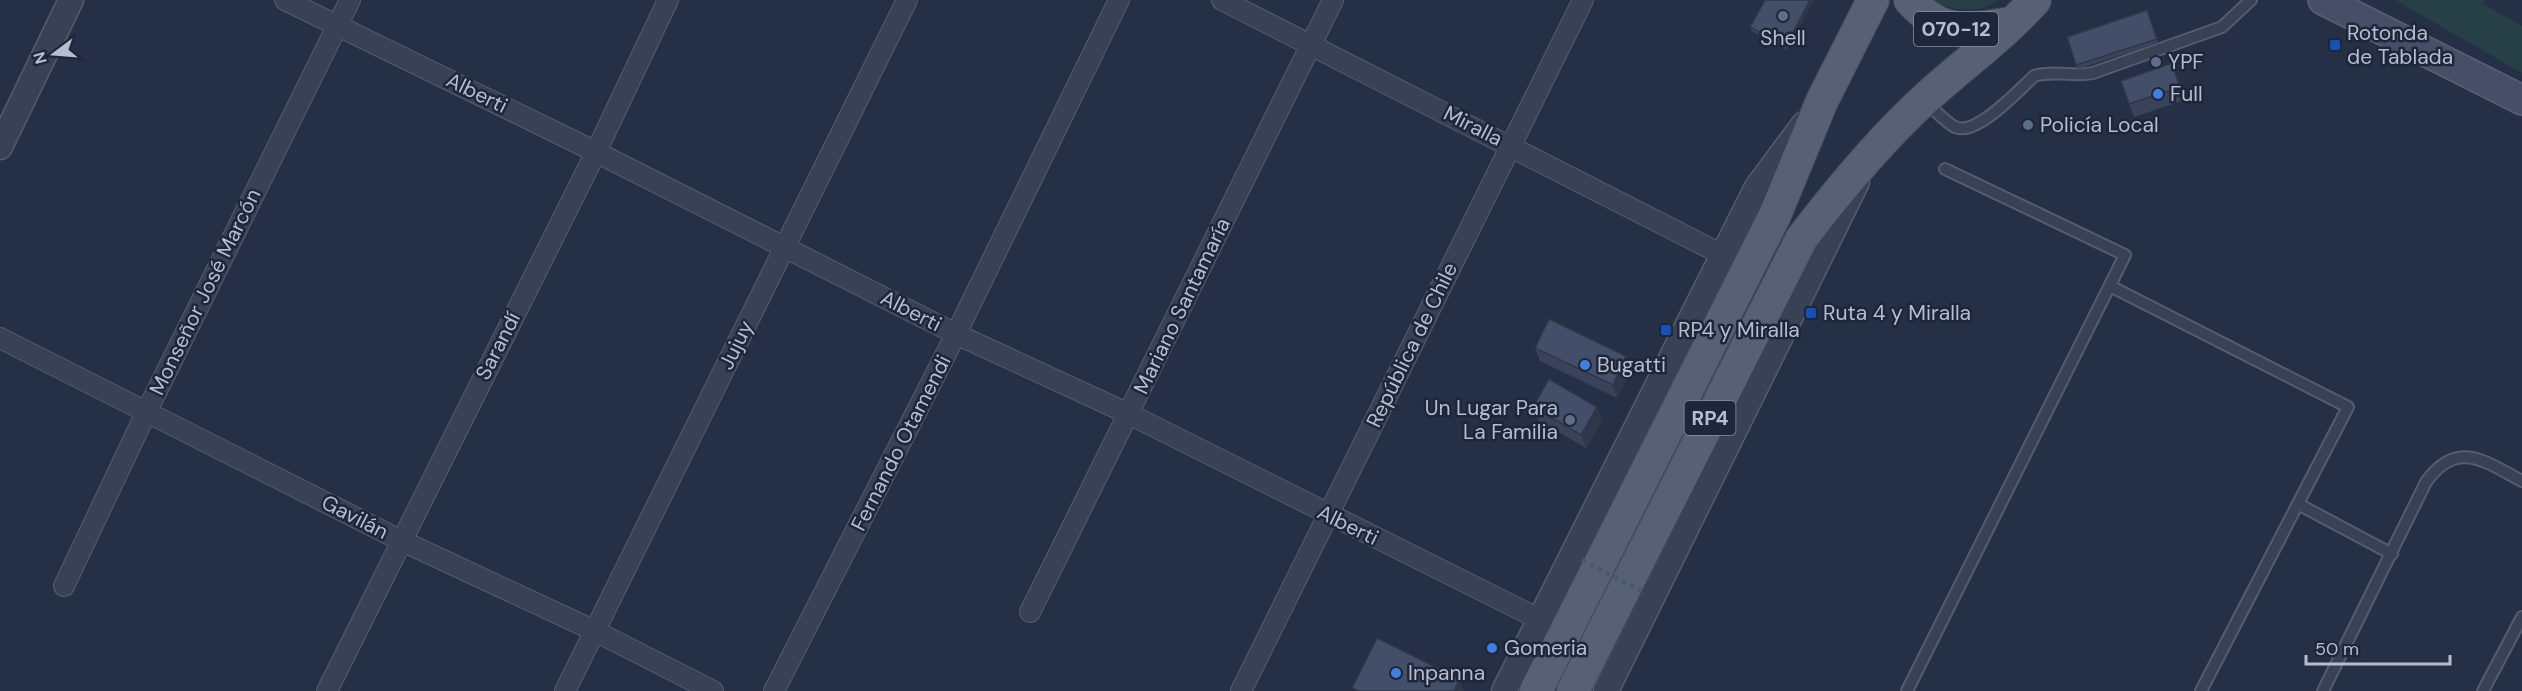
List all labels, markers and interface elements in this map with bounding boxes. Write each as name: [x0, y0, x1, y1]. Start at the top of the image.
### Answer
marker: Shell: [1776, 9, 1790, 23]
road number: 070-12: [1914, 12, 1998, 46]
place label: Rotonda de Tablada: [2347, 19, 2453, 71]
north arrow: [24, 24, 84, 84]
place label: Shell: [1760, 24, 1806, 52]
marker: Rotonda de Tablada: [2328, 38, 2342, 52]
place label: YPF: [2168, 48, 2204, 76]
text: N: [28, 49, 52, 67]
marker: YPF: [2149, 55, 2163, 69]
street label: Alberti: [442, 66, 512, 120]
place label: Full: [2170, 80, 2203, 108]
marker: Full: [2151, 87, 2165, 101]
street label: Miralla: [1439, 99, 1507, 153]
place label: Policía Local: [2040, 111, 2159, 139]
marker: Policía Local: [2021, 118, 2035, 132]
street label: Monseñor José Marcón: [143, 184, 267, 400]
street label: Mariano Santamaría: [1127, 213, 1237, 399]
street label: República de Chile: [1360, 258, 1464, 432]
street label: Alberti: [876, 284, 946, 338]
place label: Ruta 4 y Miralla: [1823, 299, 1971, 327]
marker: Ruta 4 y Miralla: [1804, 306, 1818, 320]
street label: Sarandí: [469, 307, 527, 385]
street label: Jujuy: [712, 315, 760, 374]
place label: RP4 y Miralla: [1678, 316, 1800, 344]
marker: RP4 y Miralla: [1659, 323, 1673, 337]
street label: Fernando Otamendi: [844, 350, 958, 536]
place label: Bugatti: [1597, 351, 1666, 379]
marker: Bugatti: [1578, 358, 1592, 372]
place label: Un Lugar Para La Familia: [1425, 394, 1558, 446]
road number: RP4: [1684, 401, 1736, 435]
marker: Un Lugar Para La Familia: [1563, 413, 1577, 427]
street label: Gavilán: [317, 488, 393, 546]
street label: Alberti: [1313, 498, 1383, 552]
scale bar: [2306, 628, 2450, 666]
place label: Gomeria: [1504, 634, 1587, 662]
text: 50 m: [2315, 637, 2359, 661]
marker: Gomeria: [1485, 641, 1499, 655]
place label: Inpanna: [1408, 659, 1485, 687]
marker: Inpanna: [1389, 666, 1403, 680]

